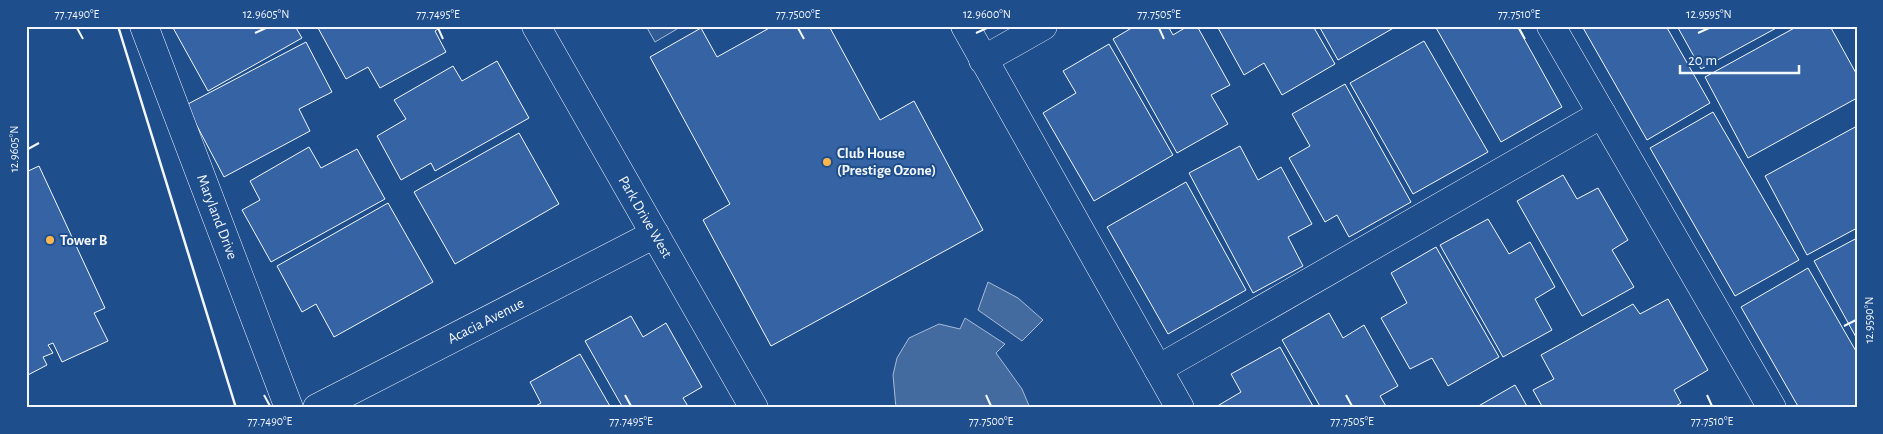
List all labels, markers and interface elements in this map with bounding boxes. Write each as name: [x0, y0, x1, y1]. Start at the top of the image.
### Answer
text: 77.7490°E: [55, 8, 100, 20]
text: 12.9605°N: [243, 8, 289, 20]
text: 77.7495°E: [416, 8, 460, 20]
text: 77.7500°E: [776, 8, 821, 20]
text: 12.9600°N: [963, 8, 1011, 20]
text: 77.7505°E: [1137, 8, 1181, 20]
text: 77.7510°E: [1498, 8, 1540, 20]
text: 12.9595°N: [1686, 8, 1732, 20]
scale bar: [1680, 42, 1799, 74]
text: 20 m: [1688, 53, 1717, 68]
text: 12.9605°N: [8, 126, 20, 172]
place label: Club House (Prestige Ozone): [837, 146, 936, 178]
marker: Club House (Prestige Ozone): [821, 156, 833, 168]
street label: Maryland Drive: [194, 172, 240, 262]
street label: Park Drive West: [615, 173, 675, 261]
place label: Tower B: [60, 233, 108, 248]
marker: Tower B: [44, 234, 56, 246]
street label: Acacia Avenue: [445, 295, 527, 347]
text: 12.9590°N: [1863, 297, 1875, 343]
text: 77.7490°E: [248, 415, 293, 427]
text: 77.7495°E: [609, 415, 653, 427]
text: 77.7500°E: [969, 415, 1014, 427]
text: 77.7505°E: [1330, 415, 1374, 427]
text: 77.7510°E: [1691, 415, 1733, 427]

